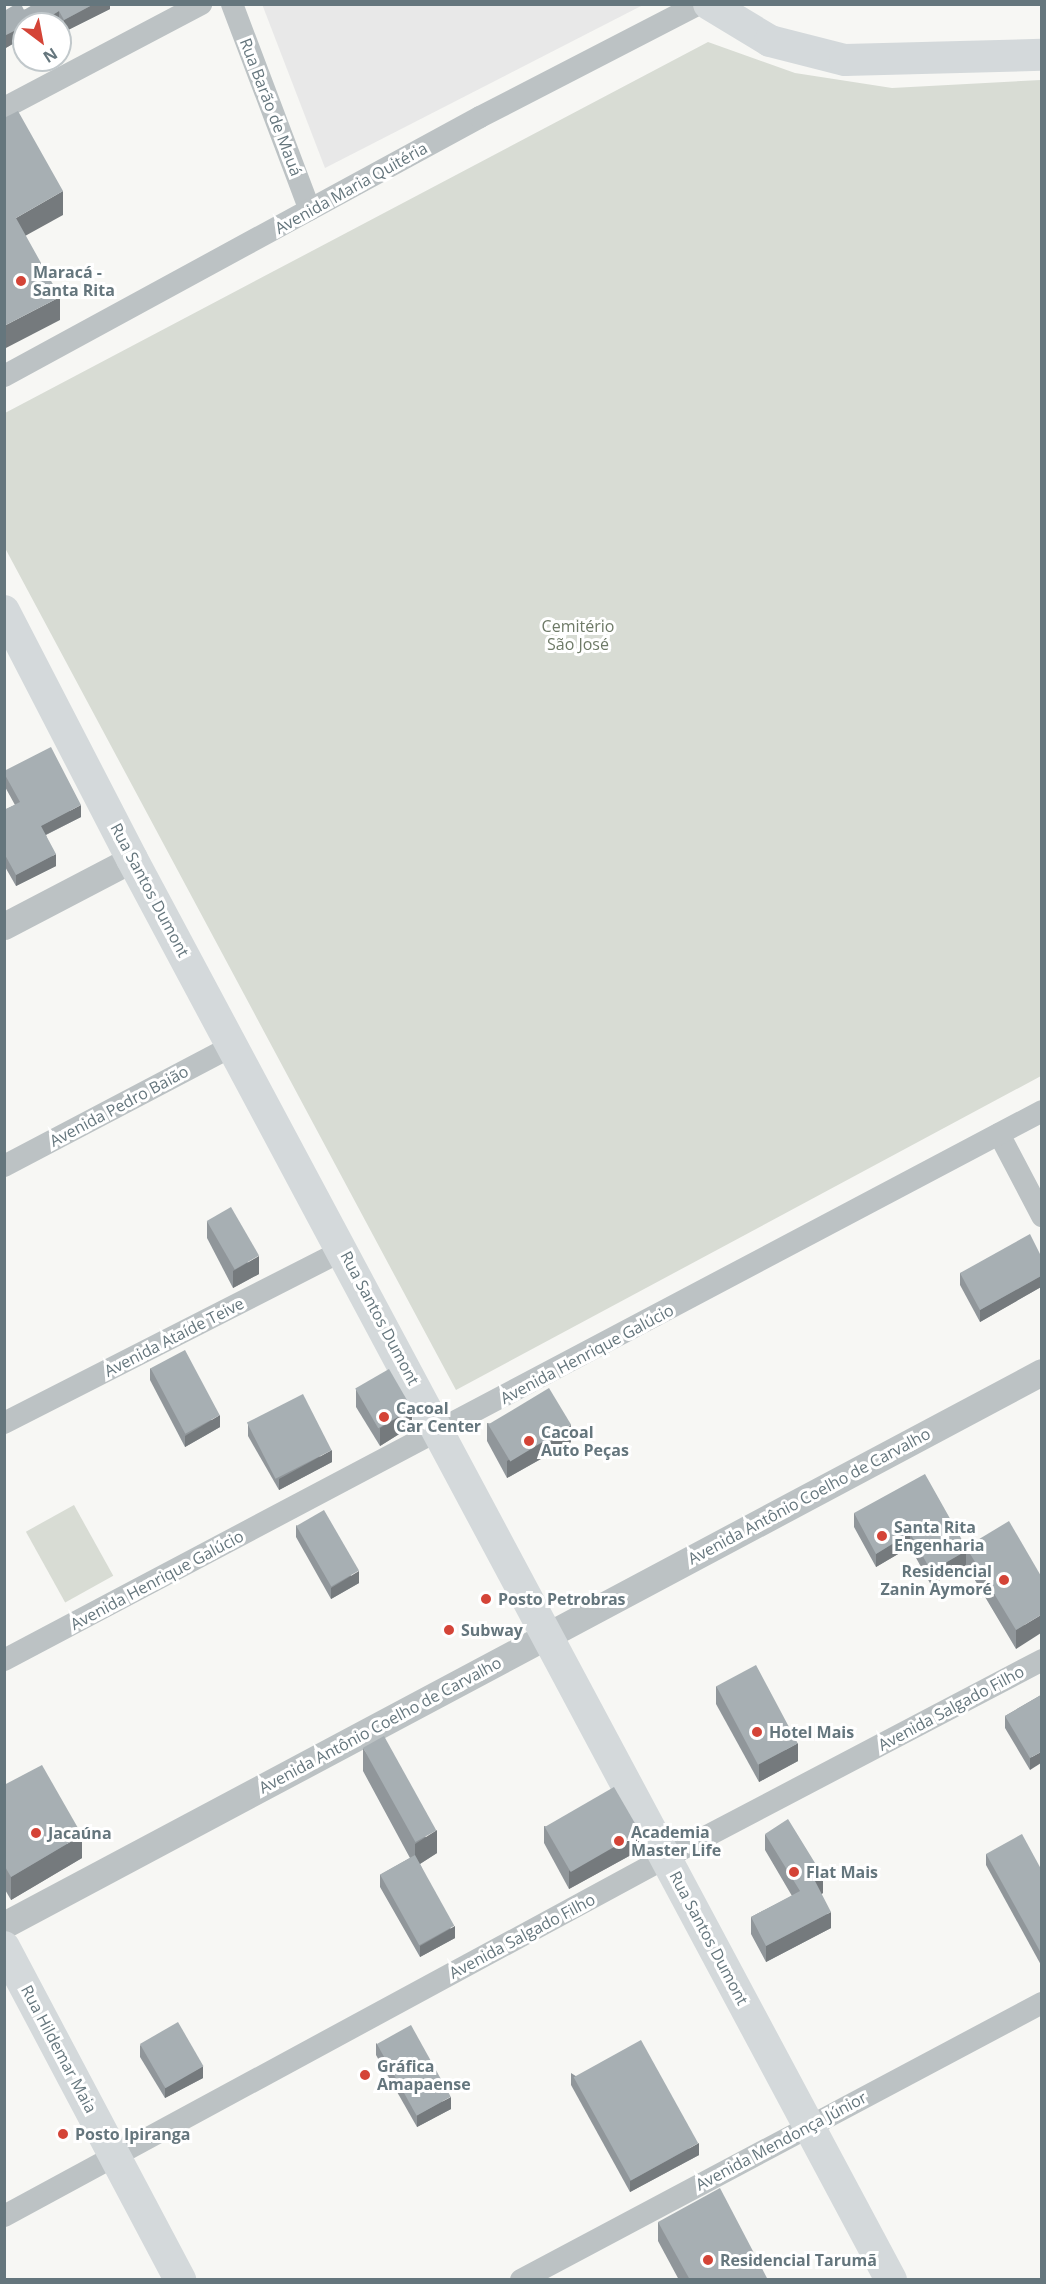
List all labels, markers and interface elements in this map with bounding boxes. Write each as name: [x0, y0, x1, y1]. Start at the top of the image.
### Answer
north arrow: [12, 12, 72, 72]
street label: Rua Barão de Mauá: [236, 35, 306, 179]
text: N: [39, 43, 62, 68]
street label: Avenida Maria Quitéria: [272, 138, 430, 238]
place label: Maracá - Santa Rita: [33, 262, 115, 300]
marker: Maracá - Santa Rita: [14, 274, 28, 288]
park label: Cemitério São José: [542, 616, 614, 654]
street label: Rua Santos Dumont: [107, 820, 193, 960]
street label: Avenida Pedro Baião: [46, 1061, 192, 1151]
street label: Rua Santos Dumont: [337, 1248, 423, 1388]
street label: Avenida Ataíde Teive: [101, 1293, 247, 1381]
street label: Avenida Henrique Galúcio: [497, 1300, 677, 1408]
place label: Cacoal Car Center: [396, 1398, 481, 1436]
marker: Cacoal Car Center: [377, 1410, 391, 1424]
place label: Cacoal Auto Peças: [541, 1422, 629, 1460]
street label: Avenida Antônio Coelho de Carvalho: [685, 1424, 933, 1568]
marker: Cacoal Auto Peças: [522, 1434, 536, 1448]
place label: Santa Rita Engenharia: [894, 1517, 984, 1555]
street label: Avenida Henrique Galúcio: [67, 1526, 247, 1634]
marker: Santa Rita Engenharia: [875, 1529, 889, 1543]
place label: Residencial Zanin Aymoré: [881, 1561, 992, 1599]
marker: Residencial Zanin Aymoré: [997, 1573, 1011, 1587]
place label: Posto Petrobras: [498, 1589, 626, 1609]
marker: Posto Petrobras: [479, 1592, 493, 1606]
place label: Subway: [461, 1620, 523, 1640]
marker: Subway: [442, 1623, 456, 1637]
street label: Avenida Antônio Coelho de Carvalho: [256, 1653, 504, 1797]
street label: Avenida Salgado Filho: [875, 1661, 1027, 1755]
place label: Hotel Mais: [769, 1722, 854, 1742]
marker: Hotel Mais: [750, 1725, 764, 1739]
place label: Academia Master Life: [631, 1822, 721, 1860]
place label: Jacaúna: [48, 1823, 112, 1843]
marker: Jacaúna: [29, 1826, 43, 1840]
marker: Academia Master Life: [612, 1834, 626, 1848]
place label: Flat Mais: [806, 1862, 878, 1882]
marker: Flat Mais: [787, 1865, 801, 1879]
street label: Rua Santos Dumont: [666, 1868, 752, 2008]
street label: Avenida Salgado Filho: [446, 1889, 598, 1983]
street label: Rua Hildemar Maia: [17, 1982, 101, 2116]
place label: Gráfica Amapaense: [377, 2056, 471, 2094]
marker: Gráfica Amapaense: [358, 2068, 372, 2082]
street label: Avenida Mendonça Júnior: [692, 2088, 870, 2194]
place label: Posto Ipiranga: [75, 2124, 190, 2144]
marker: Posto Ipiranga: [56, 2127, 70, 2141]
place label: Residencial Tarumã: [720, 2250, 877, 2270]
marker: Residencial Tarumã: [701, 2253, 715, 2267]

